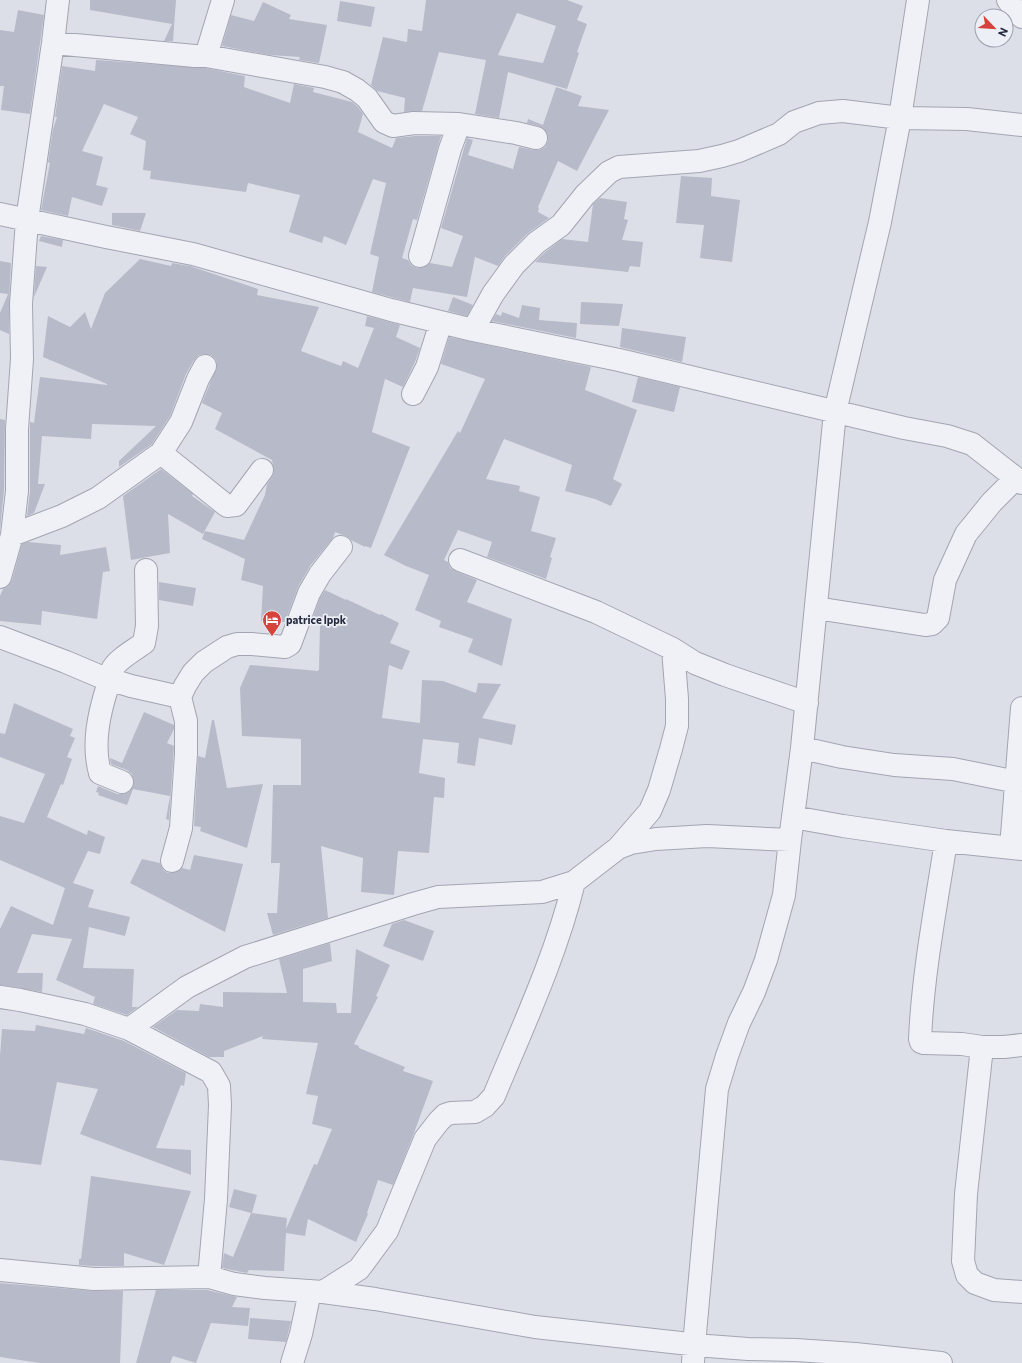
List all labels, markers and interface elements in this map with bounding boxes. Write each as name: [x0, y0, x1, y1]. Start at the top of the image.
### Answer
north arrow: [974, 8, 1014, 48]
text: N: [996, 26, 1011, 39]
hotel icon: patrice lppk: [261, 609, 283, 637]
place label: patrice lppk: [286, 613, 347, 626]

